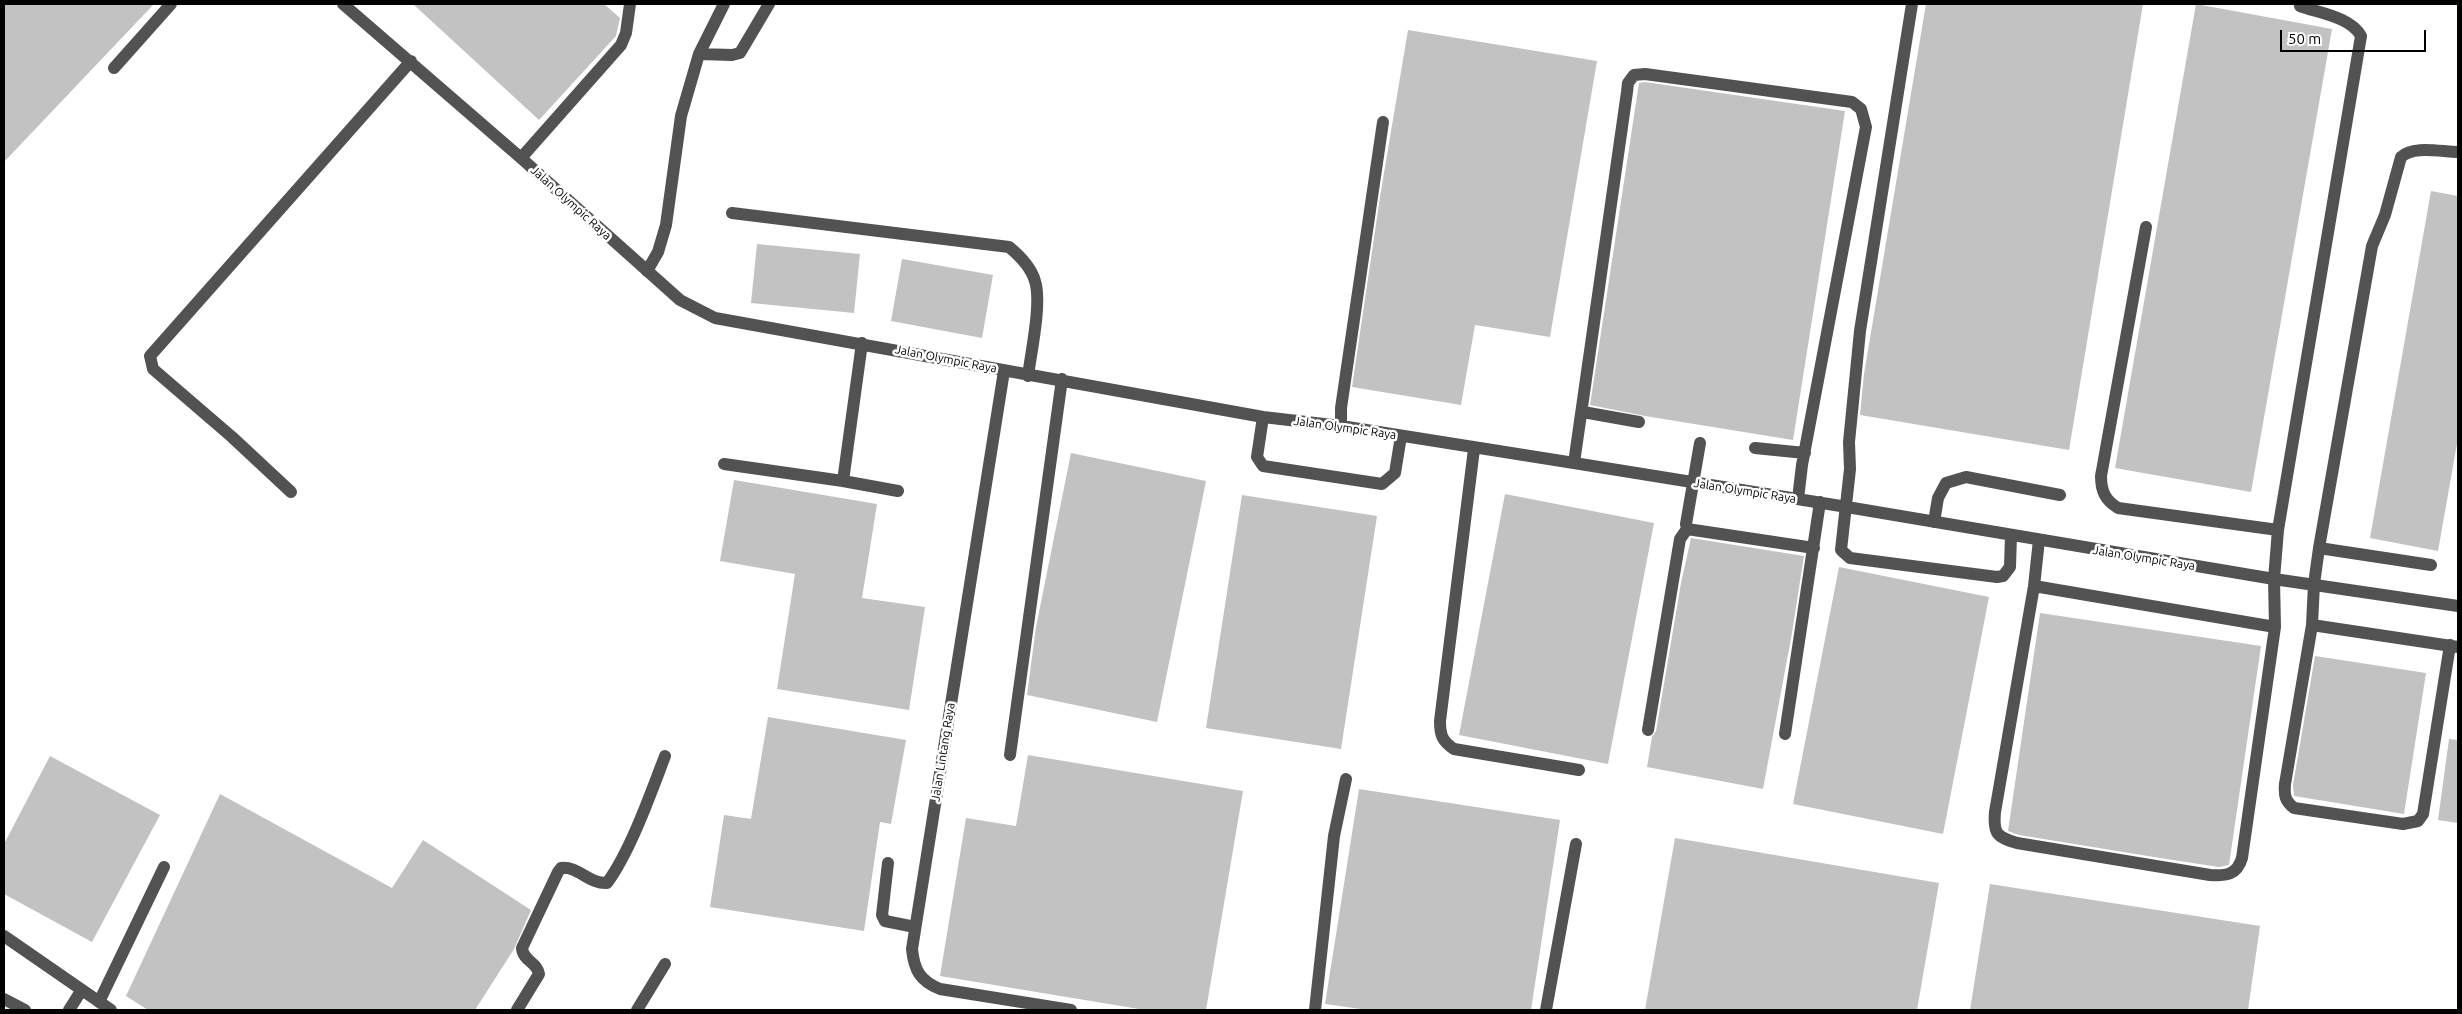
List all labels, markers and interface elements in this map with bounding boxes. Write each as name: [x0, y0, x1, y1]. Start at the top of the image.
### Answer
scale bar: [2282, 20, 2428, 52]
text: 50 m: [2288, 30, 2321, 47]
street label: Jalan Olympic Raya: [528, 163, 614, 243]
street label: Jalan Olympic Raya: [894, 342, 998, 376]
street label: Jalan Olympic Raya: [1293, 414, 1397, 442]
street label: Jalan Olympic Raya: [1693, 476, 1797, 506]
street label: Jalan Olympic Raya: [2092, 543, 2196, 573]
street label: Jalan Lintang Raya: [928, 702, 958, 802]

